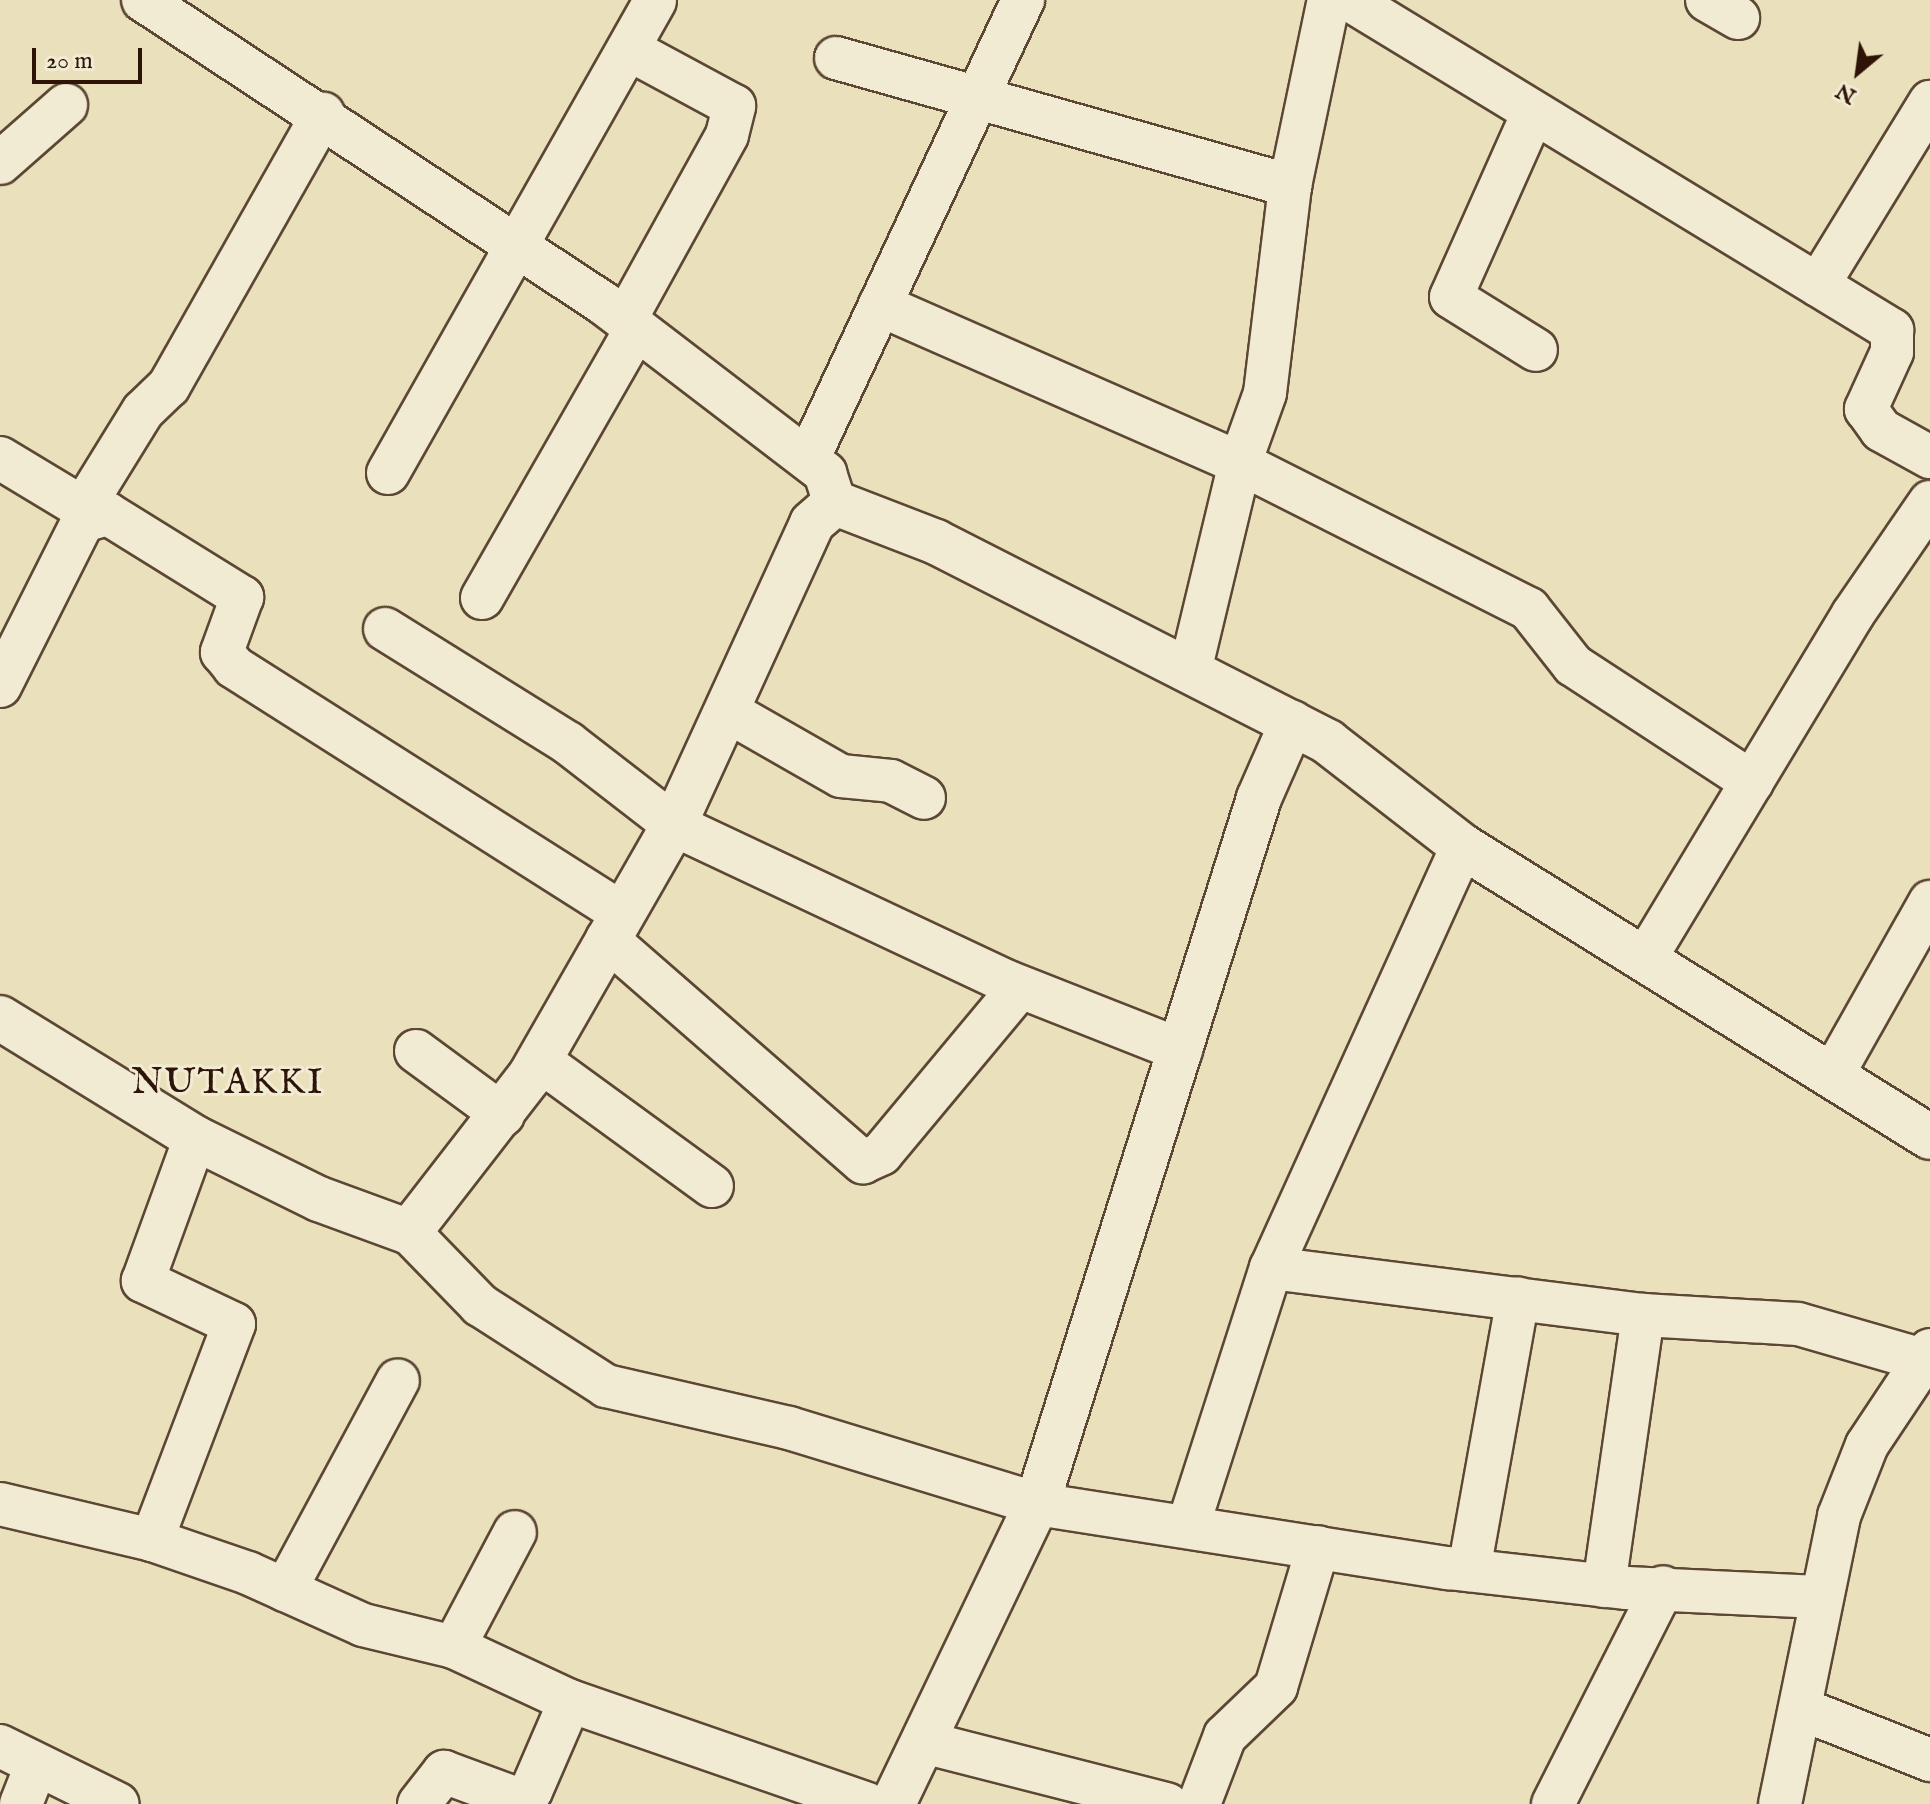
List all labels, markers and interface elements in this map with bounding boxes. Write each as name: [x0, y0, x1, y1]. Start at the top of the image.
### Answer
scale bar: [36, 32, 146, 82]
north arrow: [1818, 32, 1898, 112]
text: 20 m: [46, 46, 93, 77]
text: N: [1831, 76, 1861, 110]
district label: NUTAKKI: [131, 1062, 325, 1106]

